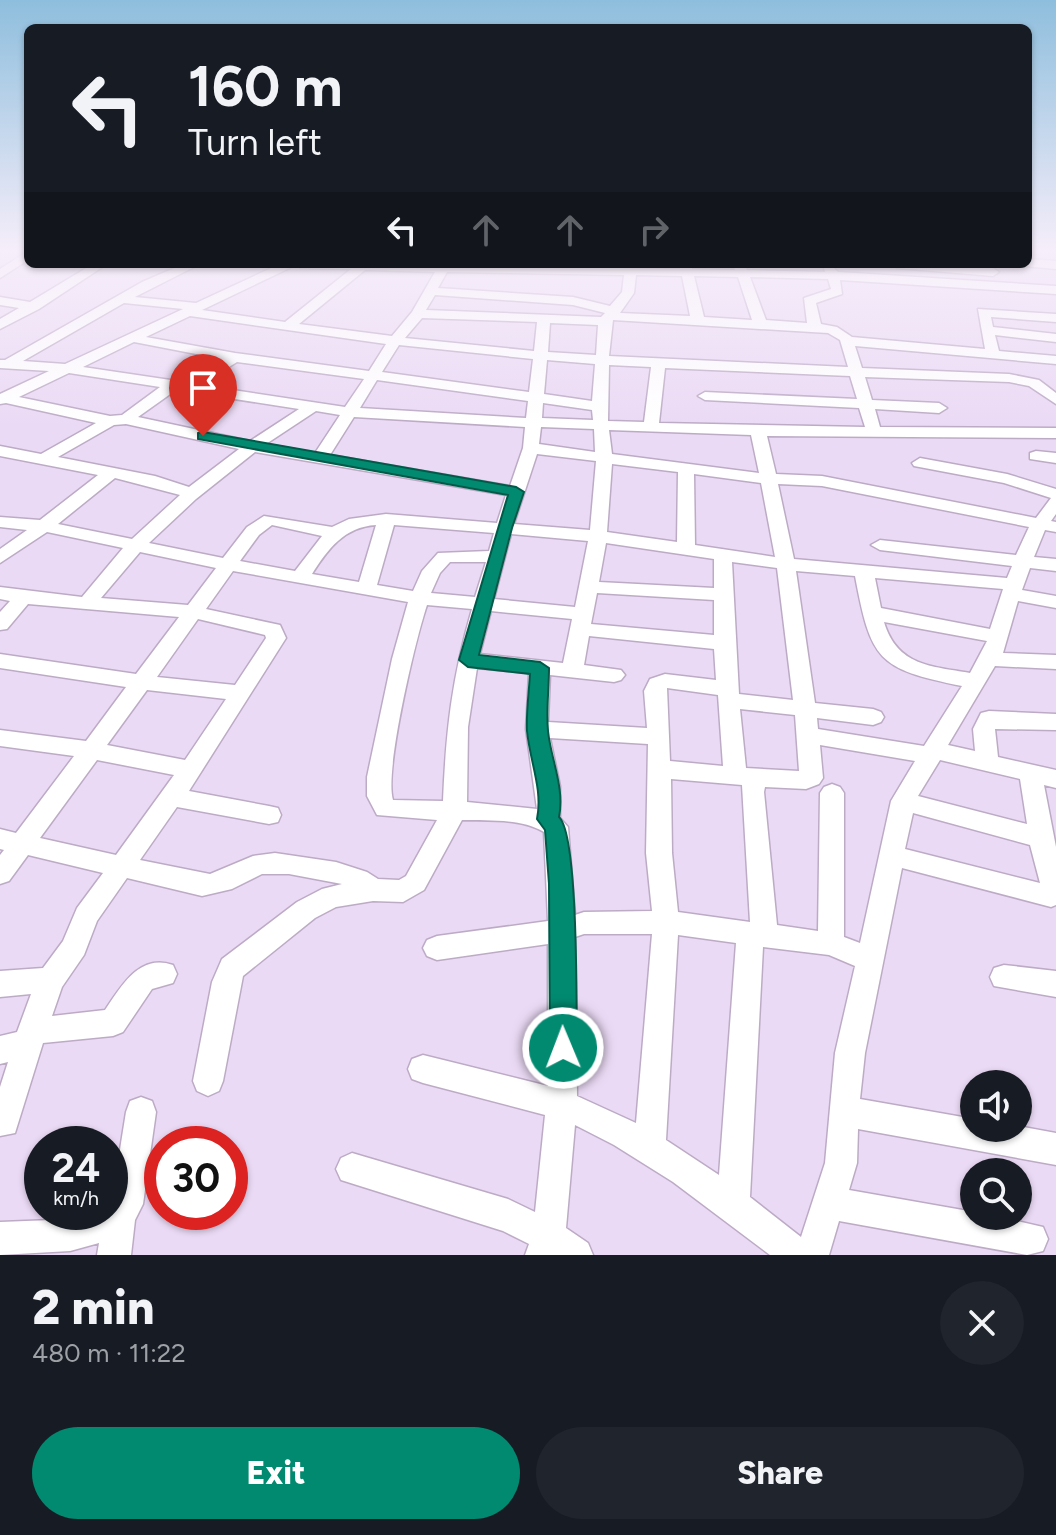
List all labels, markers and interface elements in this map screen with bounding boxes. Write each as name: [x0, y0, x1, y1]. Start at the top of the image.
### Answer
text: 160 m: [188, 53, 343, 120]
icon: left: [56, 56, 160, 160]
text: Turn left: [188, 121, 322, 164]
icon: left: [380, 208, 424, 252]
icon: ahead: [464, 208, 508, 252]
icon: ahead: [548, 208, 592, 252]
icon: right: [632, 208, 676, 252]
pin: [169, 354, 237, 436]
icon: arrive: [181, 366, 225, 410]
position arrow: [521, 1006, 605, 1090]
map controls: [960, 1070, 1032, 1230]
button: sound: [960, 1070, 1032, 1142]
speed limit sign: 30: [144, 1126, 248, 1230]
text: 24: [52, 1144, 100, 1192]
button: search: [960, 1158, 1032, 1230]
text: km/h: [53, 1186, 99, 1210]
text: 2 min: [32, 1278, 155, 1336]
button: close: [940, 1281, 1024, 1365]
text: 480 m · 11:22: [32, 1337, 186, 1369]
button: Exit: [32, 1427, 520, 1519]
button: Share: [536, 1427, 1024, 1519]

